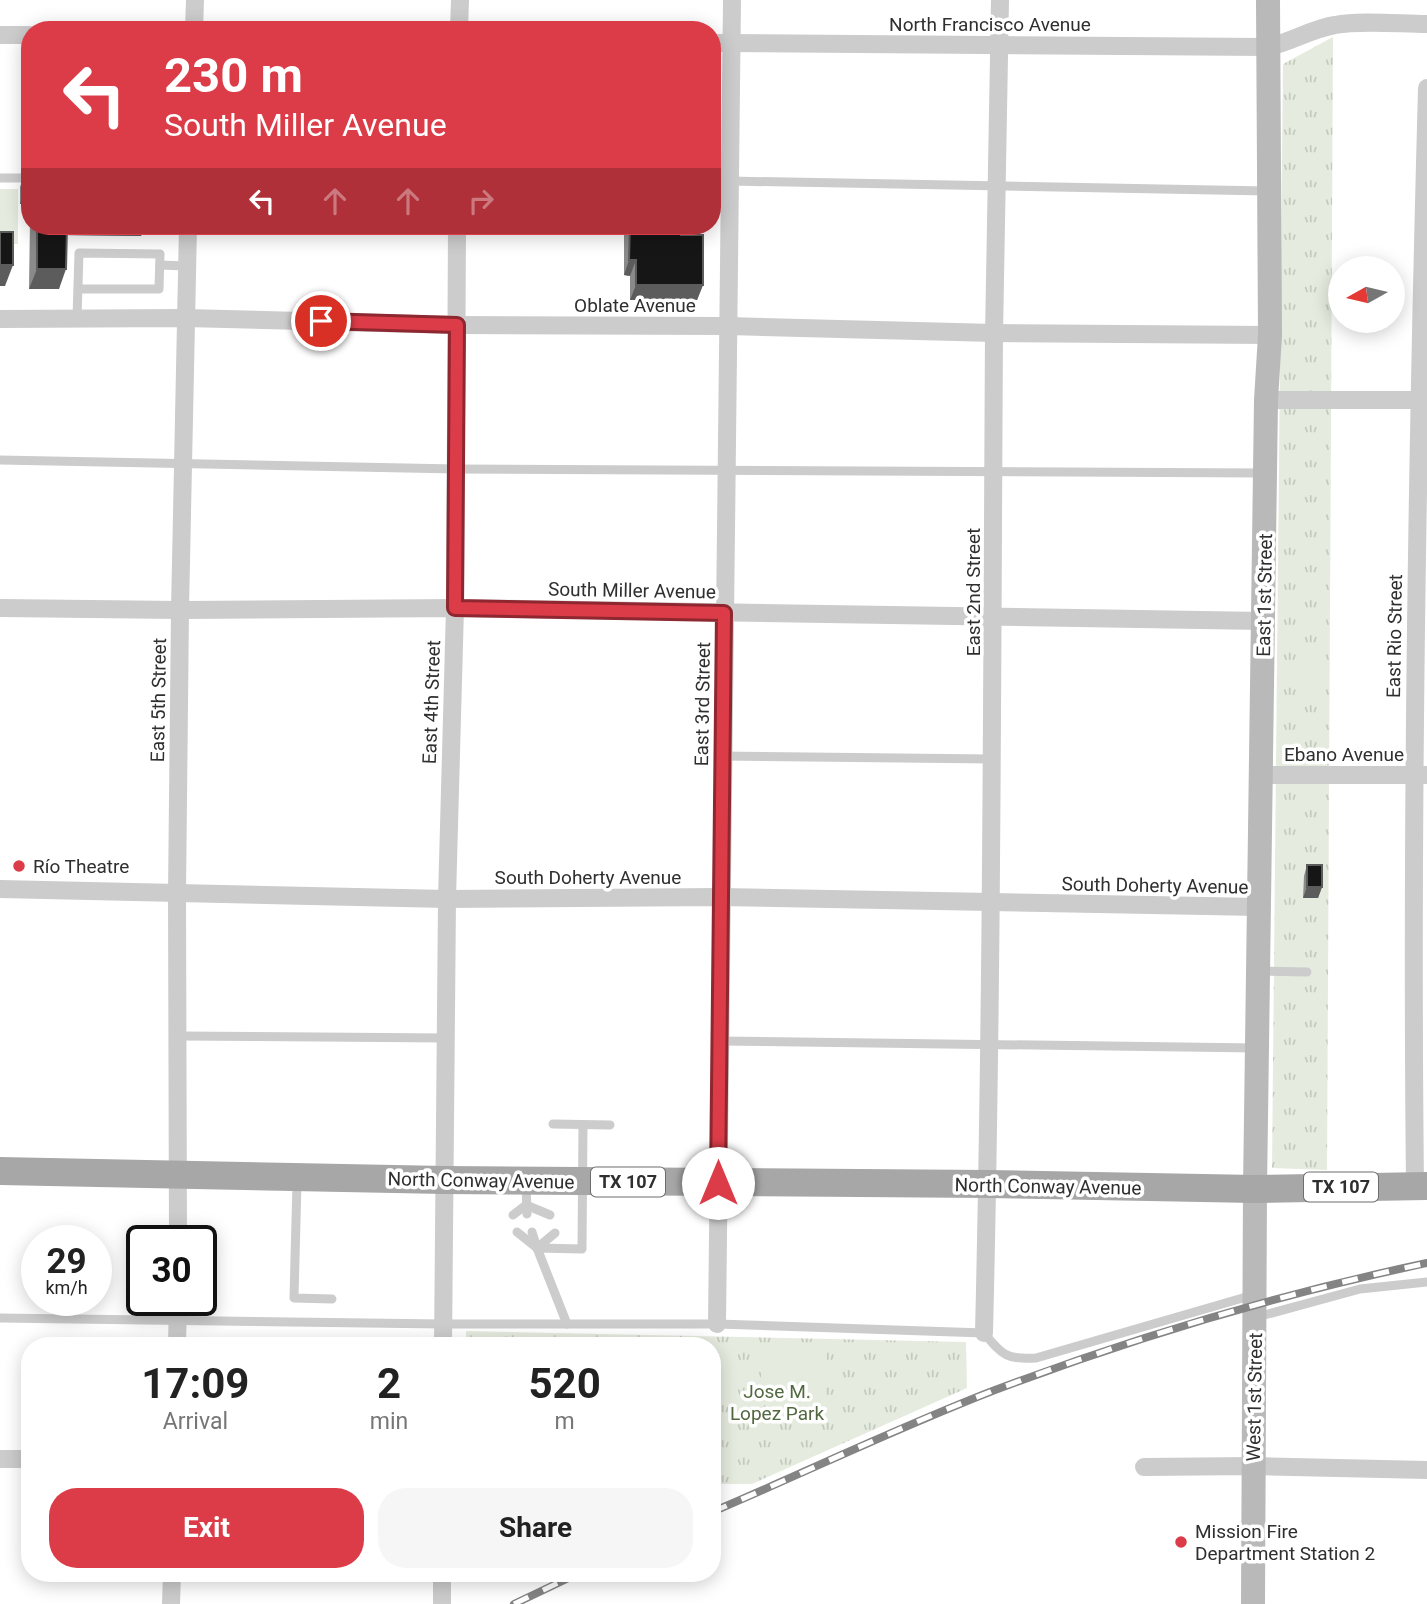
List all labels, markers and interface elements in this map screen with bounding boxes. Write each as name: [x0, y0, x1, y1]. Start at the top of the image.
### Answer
street label: North Francisco Avenue: [889, 13, 1091, 36]
text: 230 m: [164, 47, 303, 104]
icon: left: [49, 49, 140, 140]
text: South Miller Avenue: [164, 106, 447, 144]
icon: left: [243, 182, 281, 220]
icon: ahead: [316, 182, 354, 220]
icon: ahead: [389, 182, 427, 220]
icon: right: [462, 182, 500, 220]
north arrow: [1328, 256, 1405, 332]
map controls: [1328, 256, 1405, 333]
pin: [291, 291, 351, 351]
street label: Oblate Avenue: [574, 294, 696, 317]
icon: arrive: [302, 302, 340, 340]
street label: East 2nd Street: [962, 528, 985, 656]
street label: East 1st Street: [1252, 533, 1277, 657]
street label: East Rio Street: [1382, 574, 1407, 698]
street label: South Miller Avenue: [548, 578, 716, 603]
street label: East 5th Street: [146, 638, 171, 762]
street label: East 4th Street: [418, 640, 445, 764]
street label: East 3rd Street: [690, 642, 715, 766]
street label: Ebano Avenue: [1284, 743, 1404, 766]
place label: Río Theatre: [33, 855, 129, 878]
marker: Río Theatre: [11, 858, 27, 874]
street label: South Doherty Avenue: [495, 866, 681, 889]
street label: South Doherty Avenue: [1061, 872, 1249, 899]
position arrow: [681, 1146, 755, 1220]
street label: North Conway Avenue: [387, 1167, 575, 1194]
road number: TX 107: [591, 1168, 665, 1196]
road number: TX 107: [1304, 1172, 1378, 1202]
street label: North Conway Avenue: [954, 1173, 1142, 1200]
speed limit sign: 30: [126, 1225, 217, 1316]
text: 29: [46, 1241, 87, 1282]
text: km/h: [45, 1277, 88, 1298]
street label: West 1st Street: [1242, 1332, 1267, 1462]
text: 17:09: [141, 1359, 249, 1408]
text: 2: [377, 1359, 401, 1408]
text: 520: [528, 1359, 601, 1408]
park label: Jose M. Lopez Park: [730, 1380, 824, 1425]
text: Arrival: [163, 1408, 228, 1435]
text: min: [370, 1408, 408, 1435]
text: m: [555, 1408, 575, 1435]
button: Exit: [49, 1488, 364, 1568]
button: Share: [378, 1488, 693, 1568]
place label: Mission Fire Department Station 2: [1195, 1520, 1375, 1565]
marker: Mission Fire Department Station 2: [1173, 1534, 1189, 1550]

